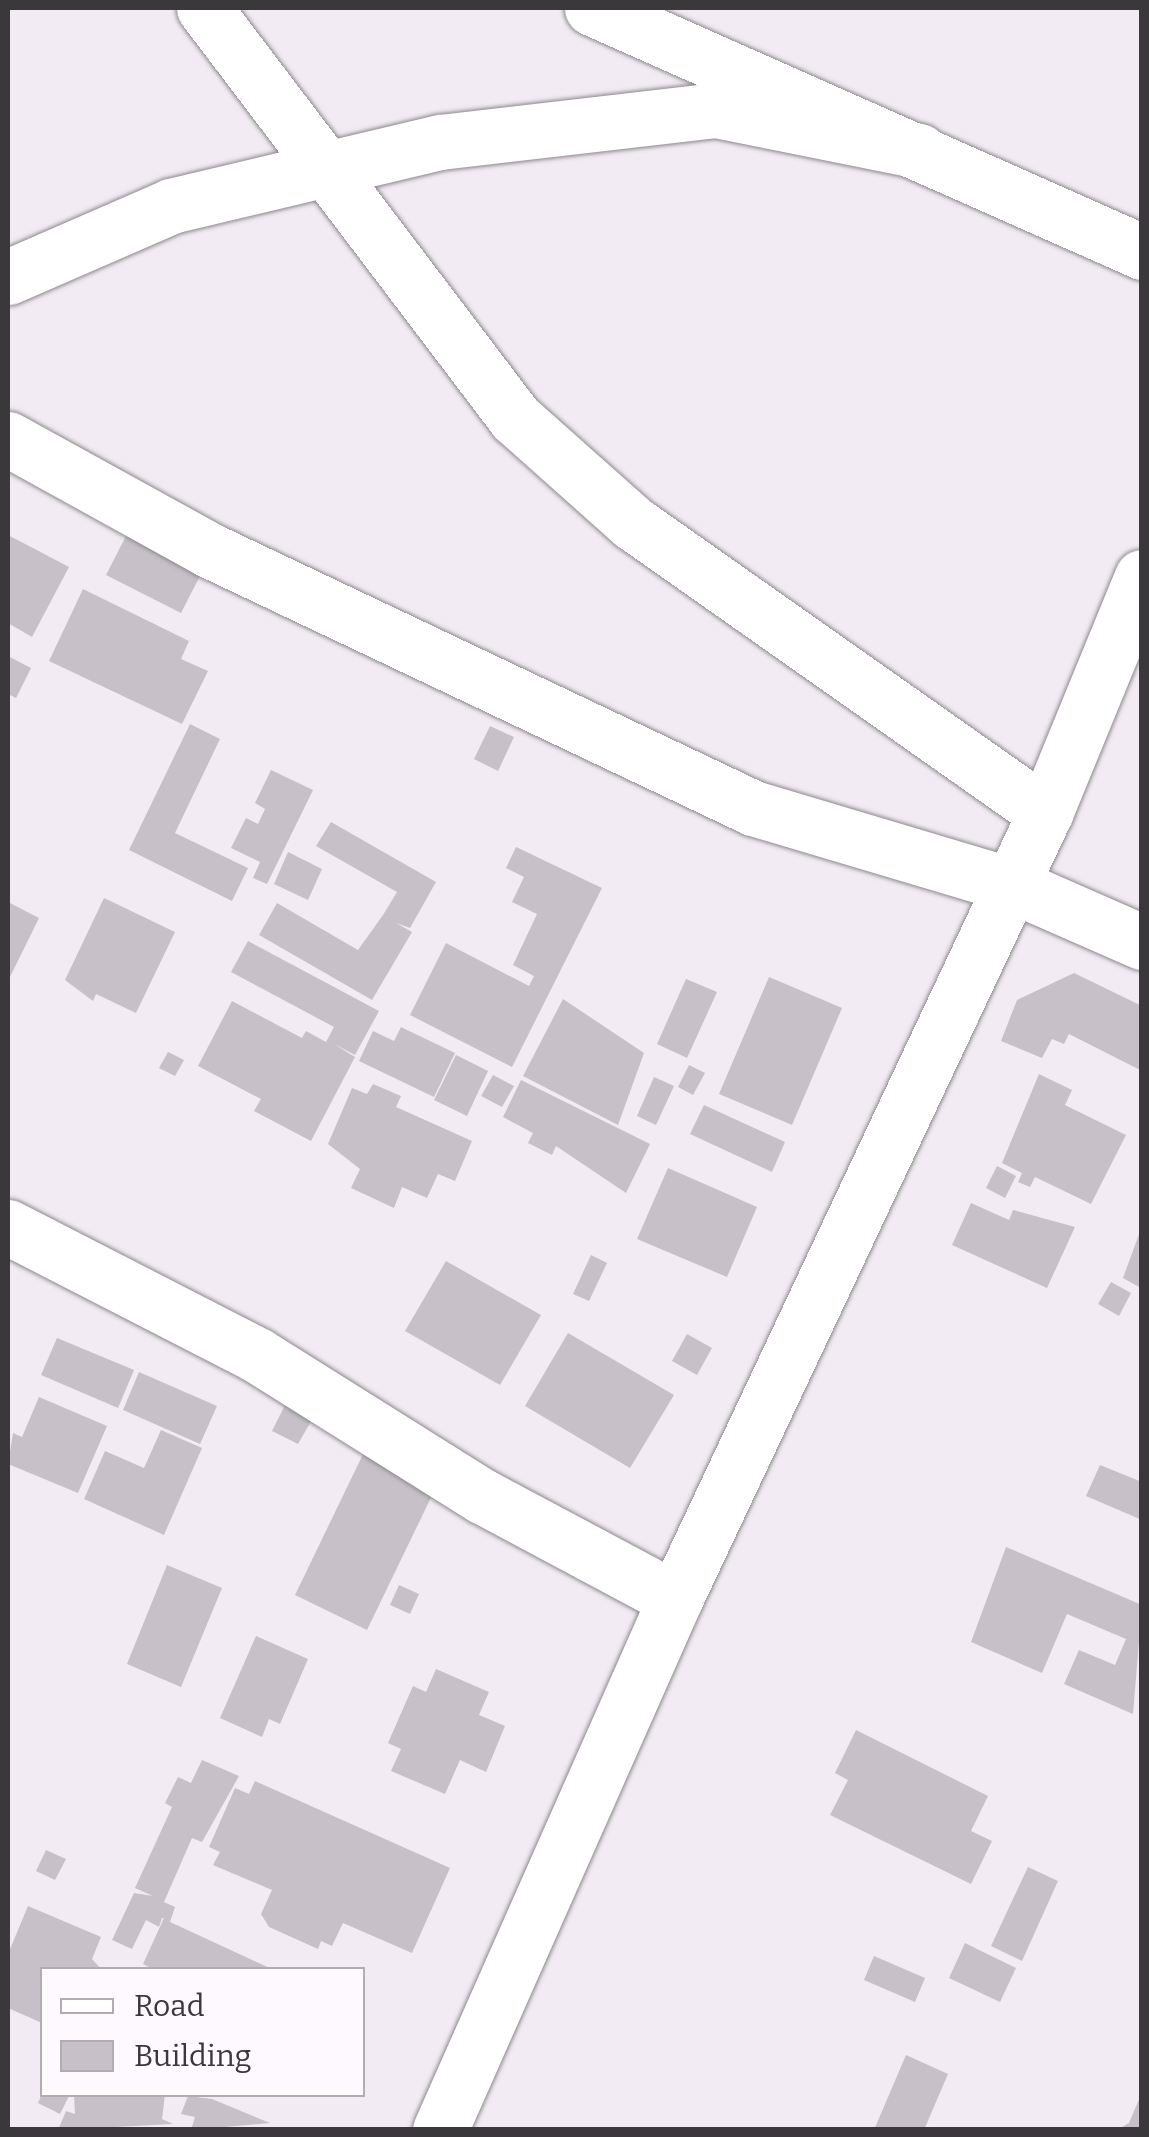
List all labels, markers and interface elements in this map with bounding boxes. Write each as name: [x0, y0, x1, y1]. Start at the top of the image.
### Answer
legend: [40, 1967, 365, 2097]
text: Road: [134, 1988, 205, 2024]
text: Building: [134, 2038, 252, 2074]

